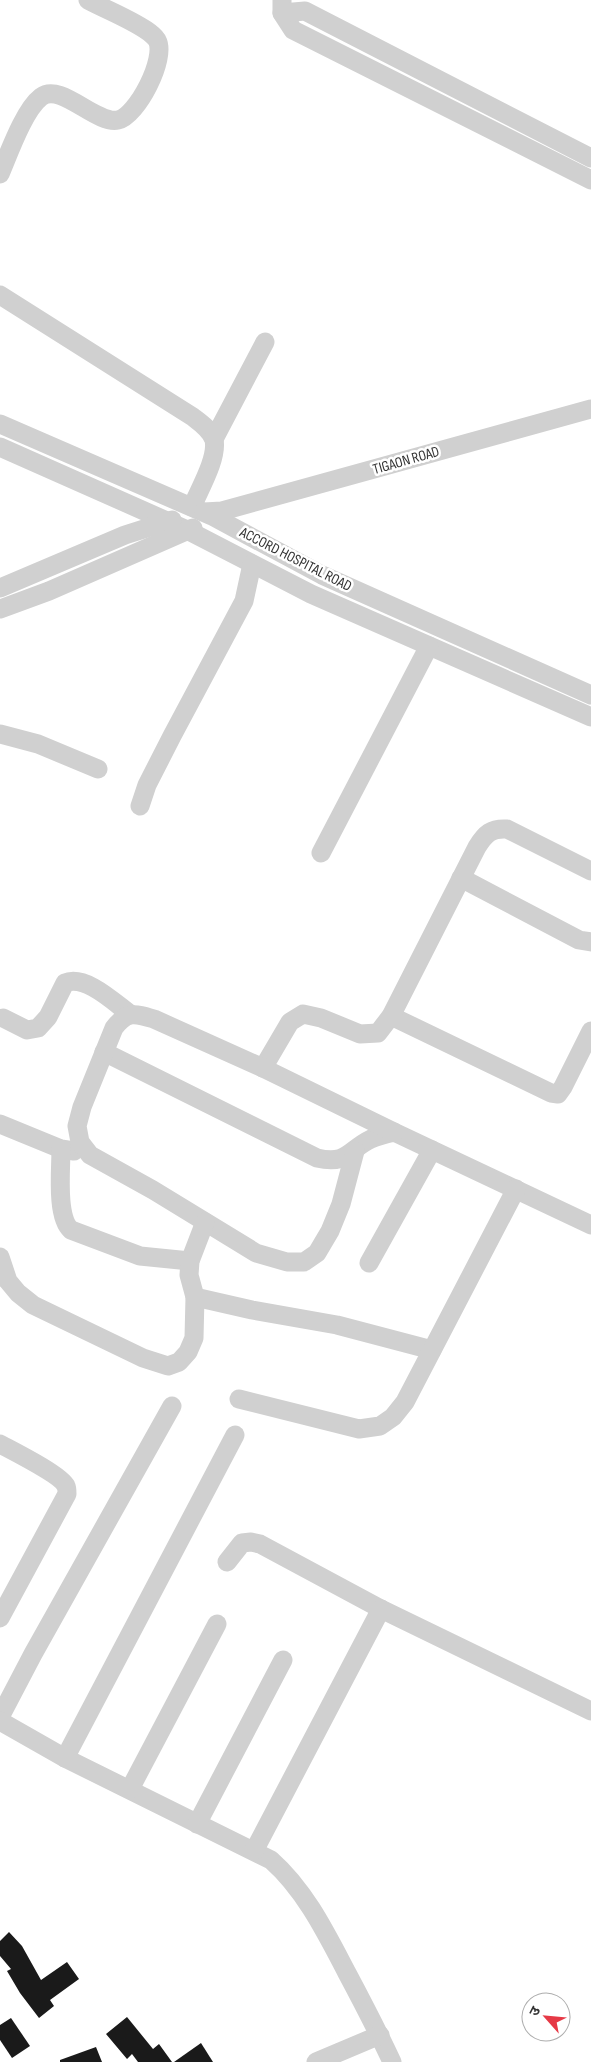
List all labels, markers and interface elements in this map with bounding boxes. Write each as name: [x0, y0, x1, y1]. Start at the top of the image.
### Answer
street label: TIGAON ROAD: [371, 442, 442, 479]
street label: ACCORD HOSPITAL ROAD: [236, 523, 355, 596]
north arrow: [521, 1992, 571, 2042]
text: उ: [525, 2003, 545, 2019]

